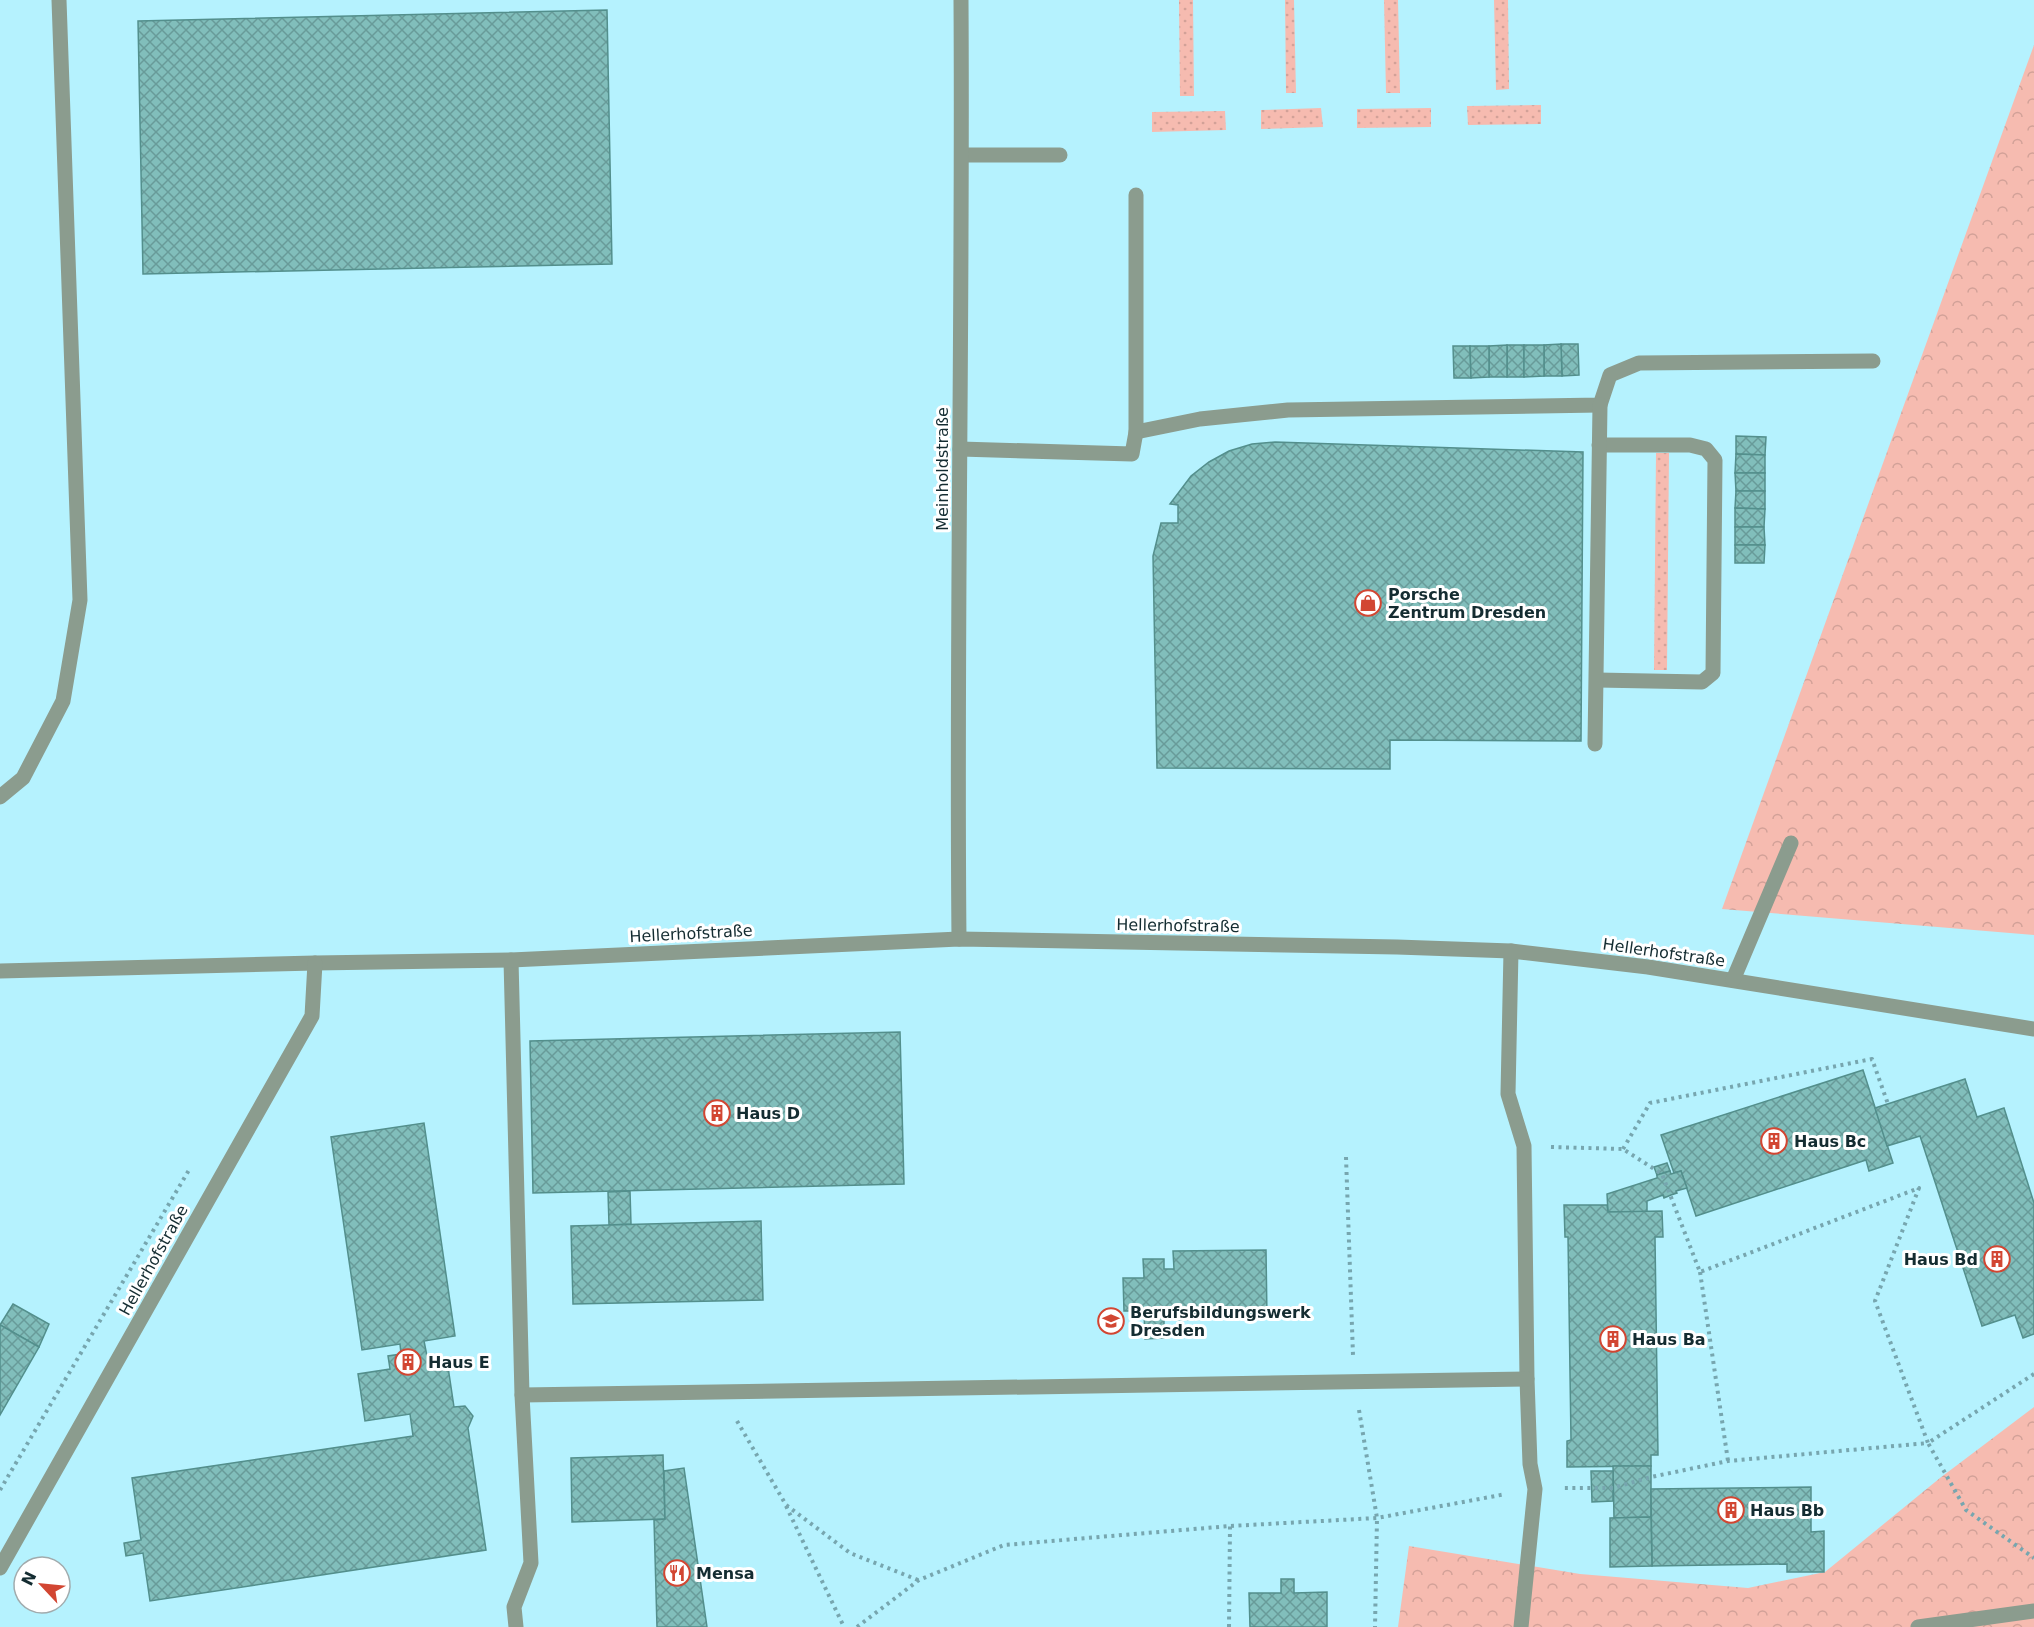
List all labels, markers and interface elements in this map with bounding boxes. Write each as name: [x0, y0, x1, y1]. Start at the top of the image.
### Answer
street label: Meinholdstraße: [933, 407, 952, 531]
place label: Porsche Zentrum Dresden: [1388, 585, 1546, 622]
shop icon: Porsche Zentrum Dresden: [1353, 588, 1383, 618]
street label: Hellerhofstraße: [1116, 915, 1240, 936]
street label: Hellerhofstraße: [629, 921, 753, 946]
street label: Hellerhofstraße: [1602, 935, 1726, 970]
building icon: Haus D: [702, 1098, 732, 1128]
place label: Haus D: [736, 1104, 800, 1123]
building icon: Haus Bc: [1759, 1126, 1789, 1156]
place label: Haus Bc: [1794, 1132, 1866, 1151]
street label: Hellerhofstraße: [115, 1202, 192, 1319]
building icon: Haus Bd: [1982, 1244, 2012, 1274]
place label: Haus Bd: [1904, 1250, 1978, 1269]
place label: Berufsbildungswerk Dresden: [1130, 1303, 1311, 1340]
school or university icon: Berufsbildungswerk Dresden: [1096, 1306, 1126, 1336]
building icon: Haus Ba: [1598, 1324, 1628, 1354]
place label: Haus Ba: [1632, 1330, 1706, 1349]
building icon: Haus E: [393, 1347, 423, 1377]
place label: Haus E: [428, 1353, 490, 1372]
building icon: Haus Bb: [1716, 1495, 1746, 1525]
place label: Haus Bb: [1750, 1501, 1824, 1520]
north arrow: [12, 1555, 72, 1615]
restaurant icon: Mensa: [662, 1558, 692, 1588]
place label: Mensa: [696, 1564, 754, 1583]
text: N: [17, 1568, 40, 1589]

